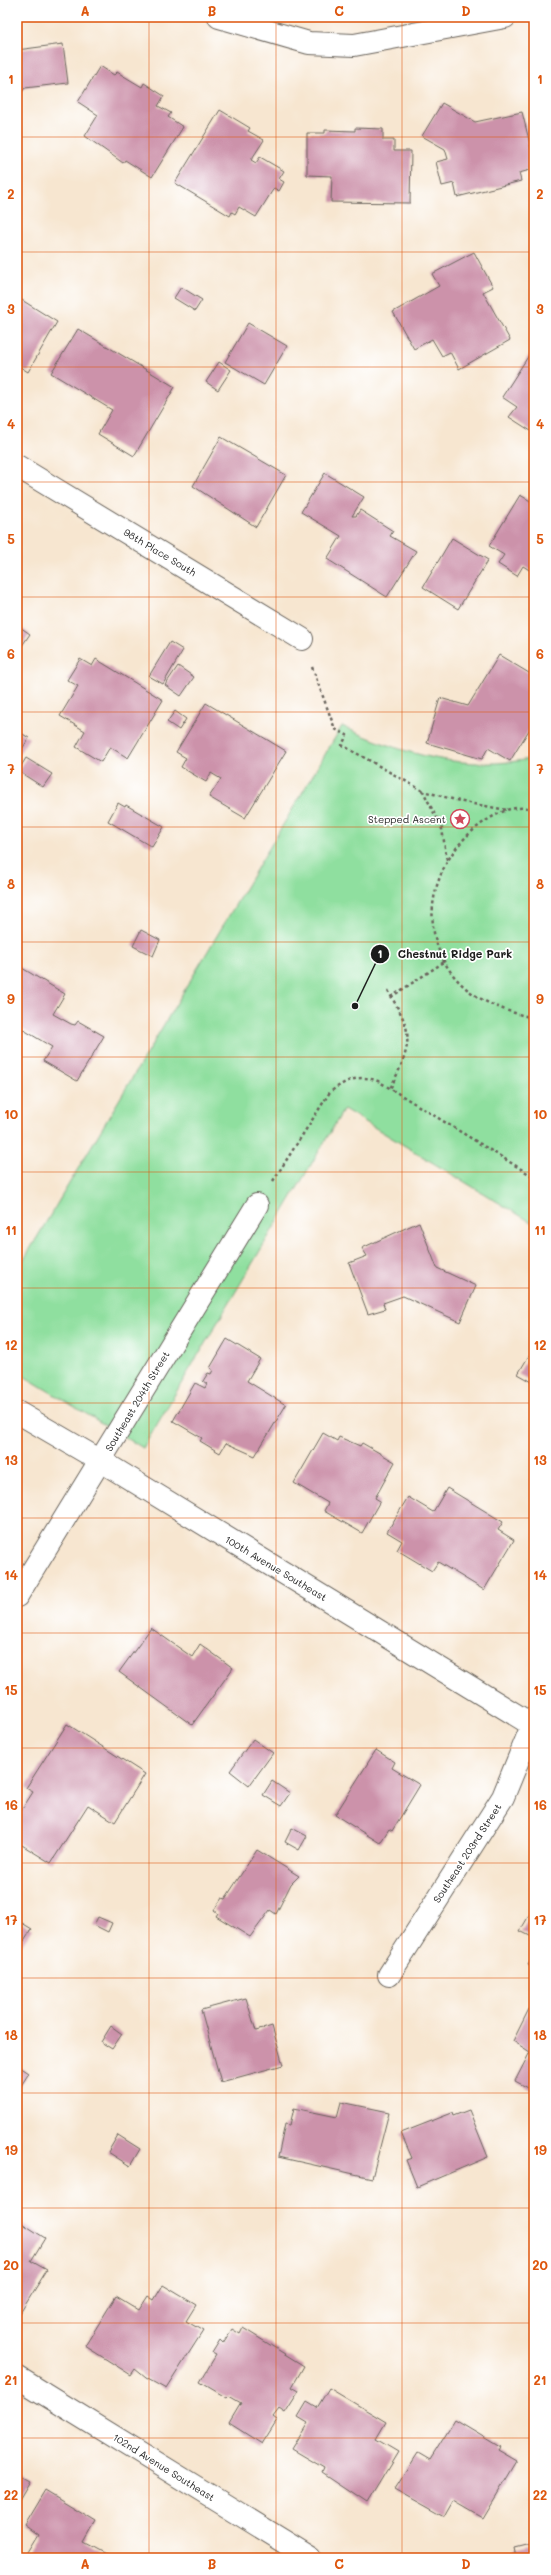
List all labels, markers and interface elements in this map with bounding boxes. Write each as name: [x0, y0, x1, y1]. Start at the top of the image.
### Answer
text: A: [80, 2, 90, 19]
text: B: [208, 2, 217, 19]
text: C: [334, 2, 344, 19]
text: D: [461, 2, 471, 19]
text: 1: [8, 70, 14, 87]
text: 1: [537, 70, 543, 87]
text: 2: [7, 185, 15, 202]
text: 2: [536, 185, 544, 202]
text: 3: [7, 300, 15, 317]
text: 3: [536, 300, 544, 317]
text: 4: [7, 415, 15, 432]
text: 4: [536, 415, 544, 432]
street label: 98th Place South: [121, 525, 199, 579]
text: 5: [7, 530, 15, 547]
text: 5: [536, 530, 544, 547]
text: 6: [7, 645, 15, 662]
text: 6: [536, 645, 544, 662]
text: 7: [7, 760, 15, 777]
text: 7: [536, 760, 544, 777]
place icon: Stepped Ascent: [449, 808, 471, 830]
place label: Stepped Ascent: [368, 812, 446, 826]
text: 8: [7, 875, 15, 892]
text: 8: [536, 875, 544, 892]
callout: Chestnut Ridge Park: [370, 942, 520, 965]
text: 1: [377, 945, 383, 961]
text: Chestnut Ridge Park: [398, 946, 512, 961]
text: 9: [7, 990, 15, 1007]
text: 9: [536, 990, 544, 1007]
text: 10: [4, 1105, 18, 1122]
text: 10: [533, 1105, 547, 1122]
text: 11: [5, 1221, 17, 1238]
text: 11: [534, 1221, 546, 1238]
text: 12: [4, 1336, 18, 1353]
text: 12: [533, 1336, 547, 1353]
street label: Southeast 204th Street: [101, 1348, 173, 1454]
text: 13: [4, 1451, 18, 1468]
text: 13: [533, 1451, 547, 1468]
street label: 100th Avenue Southeast: [222, 1532, 330, 1604]
text: 14: [4, 1566, 18, 1583]
text: 14: [533, 1566, 547, 1583]
text: 15: [4, 1681, 18, 1698]
text: 15: [533, 1681, 547, 1698]
text: 16: [4, 1796, 18, 1813]
text: 16: [533, 1796, 547, 1813]
street label: Southeast 203rd Street: [430, 1801, 504, 1905]
text: 17: [4, 1911, 18, 1928]
text: 17: [533, 1911, 547, 1928]
text: 18: [4, 2026, 18, 2043]
text: 18: [533, 2026, 547, 2043]
text: 19: [4, 2141, 18, 2158]
text: 19: [533, 2141, 547, 2158]
text: 20: [3, 2256, 19, 2273]
text: 20: [532, 2256, 548, 2273]
text: 21: [4, 2371, 18, 2388]
text: 21: [533, 2371, 547, 2388]
street label: 102nd Avenue Southeast: [110, 2430, 218, 2504]
text: 22: [4, 2486, 18, 2503]
text: 22: [533, 2486, 547, 2503]
text: A: [80, 2555, 90, 2572]
text: B: [208, 2555, 217, 2572]
text: C: [334, 2555, 344, 2572]
text: D: [461, 2555, 471, 2572]

